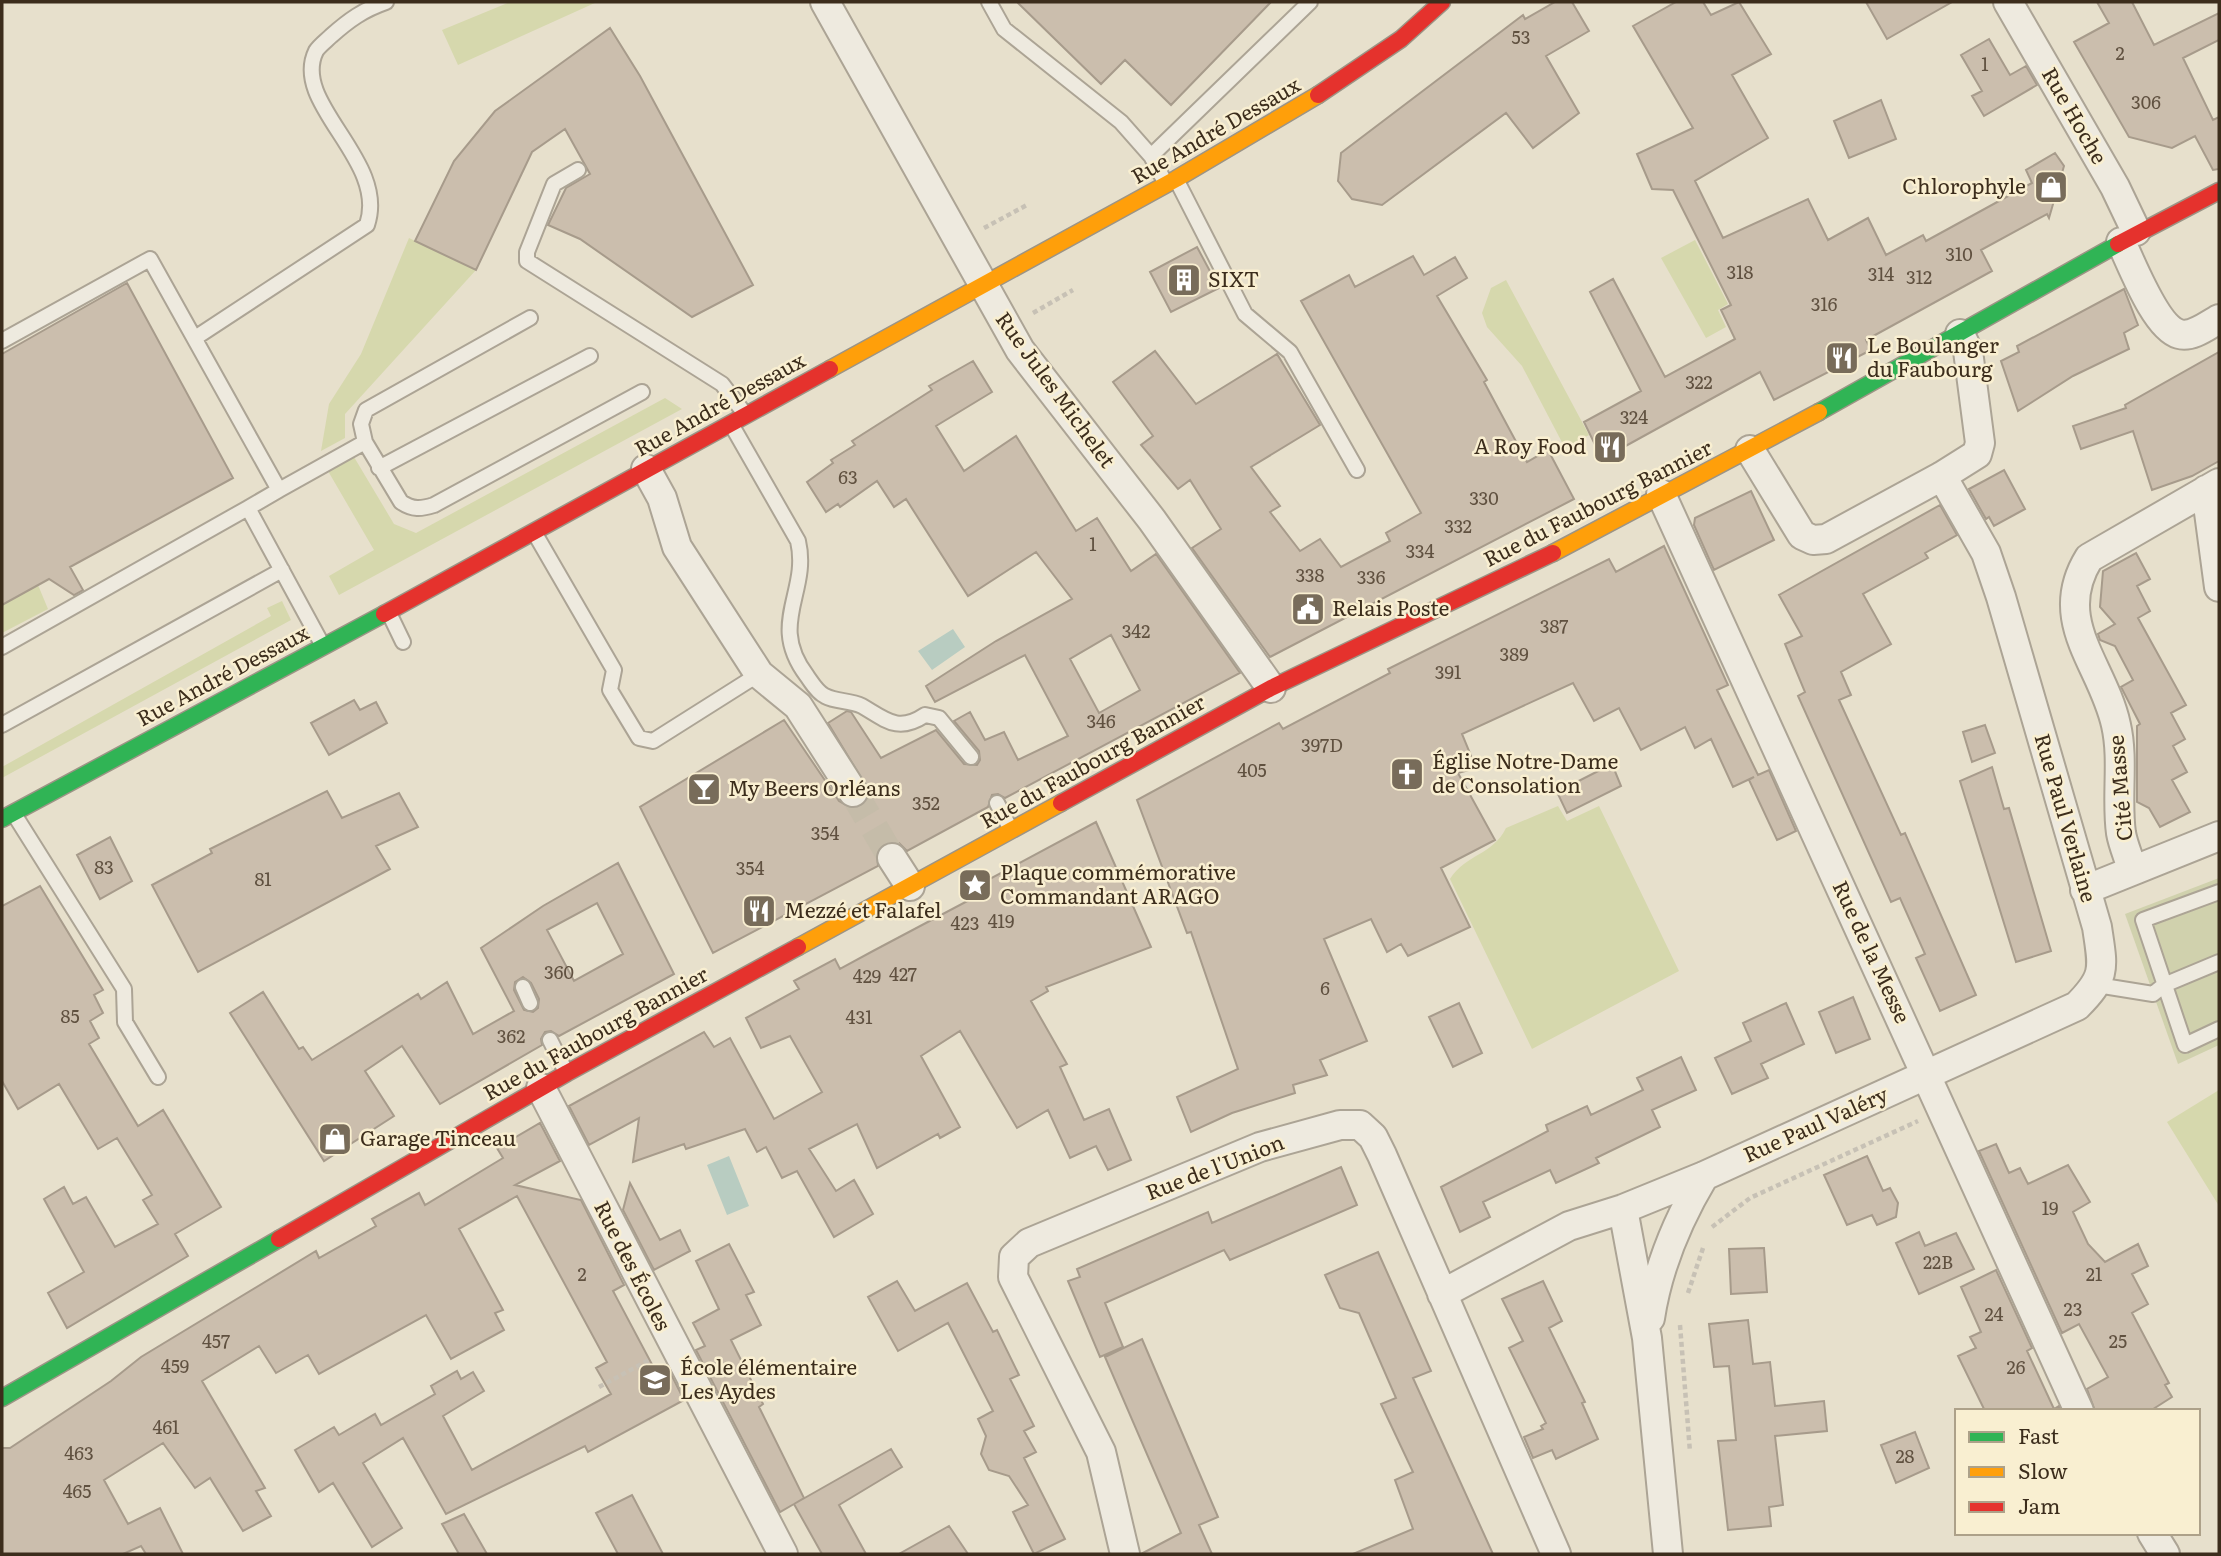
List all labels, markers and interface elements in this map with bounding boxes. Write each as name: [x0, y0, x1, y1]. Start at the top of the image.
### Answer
house number: 53: [1512, 23, 1530, 50]
house number: 2: [2115, 39, 2125, 66]
house number: 1: [1981, 50, 1989, 77]
street label: Rue Hoche: [2036, 60, 2116, 169]
street label: Rue André Dessaux: [1124, 68, 1305, 190]
house number: 306: [2131, 88, 2161, 115]
shop icon: Chlorophyle: [2032, 168, 2070, 206]
place label: Chlorophyle: [1902, 169, 2026, 200]
house number: 310: [1945, 240, 1973, 267]
house number: 318: [1727, 258, 1754, 285]
house number: 314: [1868, 260, 1894, 287]
building icon: SIXT: [1165, 261, 1203, 299]
place label: SIXT: [1208, 262, 1259, 293]
house number: 312: [1906, 263, 1932, 290]
house number: 316: [1811, 290, 1838, 317]
street label: Rue Jules Michelet: [990, 304, 1125, 474]
place label: Le Boulanger du Faubourg: [1867, 328, 1999, 383]
restaurant icon: Le Boulanger du Faubourg: [1823, 339, 1861, 377]
street label: Rue André Dessaux: [628, 343, 810, 463]
house number: 322: [1685, 368, 1713, 395]
house number: 324: [1620, 403, 1648, 430]
restaurant icon: A Roy Food: [1591, 428, 1629, 466]
place label: A Roy Food: [1474, 429, 1586, 460]
street label: Rue du Faubourg Bannier: [1477, 431, 1717, 573]
house number: 63: [838, 463, 858, 490]
house number: 330: [1469, 484, 1499, 511]
house number: 332: [1444, 512, 1472, 539]
house number: 1: [1089, 530, 1097, 557]
house number: 334: [1406, 537, 1434, 564]
house number: 338: [1296, 561, 1325, 588]
house number: 336: [1357, 563, 1386, 590]
public building icon: Relais Poste: [1289, 590, 1327, 628]
place label: Relais Poste: [1332, 591, 1450, 622]
house number: 387: [1540, 612, 1568, 639]
street label: Rue André Dessaux: [130, 615, 313, 732]
house number: 342: [1122, 617, 1150, 644]
house number: 389: [1499, 640, 1529, 667]
house number: 391: [1435, 658, 1461, 685]
street label: Rue du Faubourg Bannier: [974, 685, 1210, 835]
house number: 346: [1086, 707, 1116, 734]
street label: Rue Paul Verlaine: [2028, 729, 2106, 905]
house number: 397D: [1301, 731, 1343, 758]
street label: Cité Masse: [2098, 734, 2139, 842]
place label: Église Notre-Dame de Consolation: [1432, 744, 1618, 799]
church icon: Église Notre-Dame de Consolation: [1388, 755, 1426, 793]
house number: 405: [1237, 756, 1267, 783]
bar icon: My Beers Orléans: [685, 770, 723, 808]
place label: My Beers Orléans: [728, 771, 900, 802]
house number: 352: [912, 789, 940, 816]
house number: 354: [811, 819, 839, 846]
house number: 83: [94, 853, 114, 880]
house number: 354: [736, 854, 764, 881]
place label: Plaque commémorative Commandant ARAGO: [1000, 855, 1236, 910]
house number: 81: [254, 865, 272, 892]
place icon: Plaque commémorative Commandant ARAGO: [956, 866, 994, 904]
street label: Rue de la Messe: [1827, 875, 1920, 1027]
restaurant icon: Mezzé et Falafel: [740, 892, 778, 930]
place label: Mezzé et Falafel: [784, 893, 942, 924]
house number: 419: [988, 907, 1014, 934]
house number: 423: [951, 909, 979, 936]
street label: Rue du Faubourg Bannier: [477, 957, 713, 1107]
house number: 360: [544, 958, 574, 985]
house number: 427: [889, 960, 917, 987]
house number: 429: [853, 962, 881, 989]
house number: 6: [1320, 974, 1330, 1001]
house number: 85: [60, 1002, 80, 1029]
house number: 431: [846, 1003, 873, 1030]
house number: 362: [497, 1022, 525, 1049]
street label: Rue Paul Valéry: [1738, 1077, 1893, 1169]
shop icon: Garage Tinceau: [316, 1120, 354, 1158]
place label: Garage Tinceau: [360, 1121, 516, 1152]
street label: Rue de l'Union: [1140, 1125, 1288, 1206]
street label: Rue des Écoles: [588, 1194, 680, 1335]
house number: 19: [2042, 1194, 2058, 1221]
house number: 22B: [1923, 1248, 1953, 1275]
house number: 2: [577, 1260, 587, 1287]
house number: 21: [2086, 1260, 2102, 1287]
house number: 23: [2064, 1295, 2082, 1322]
house number: 24: [1984, 1300, 2004, 1327]
house number: 457: [202, 1327, 230, 1354]
house number: 25: [2109, 1327, 2127, 1354]
place label: École élémentaire Les Aydes: [680, 1350, 857, 1405]
house number: 459: [161, 1352, 189, 1379]
house number: 26: [2007, 1353, 2026, 1380]
school or university icon: École élémentaire Les Aydes: [636, 1361, 674, 1399]
legend: [1955, 1409, 2200, 1535]
house number: 461: [153, 1413, 179, 1440]
text: Fast: [2018, 1419, 2059, 1450]
house number: 463: [64, 1439, 94, 1466]
house number: 28: [1895, 1442, 1915, 1469]
text: Slow: [2018, 1454, 2068, 1485]
house number: 465: [63, 1477, 91, 1504]
text: Jam: [2018, 1489, 2060, 1520]

